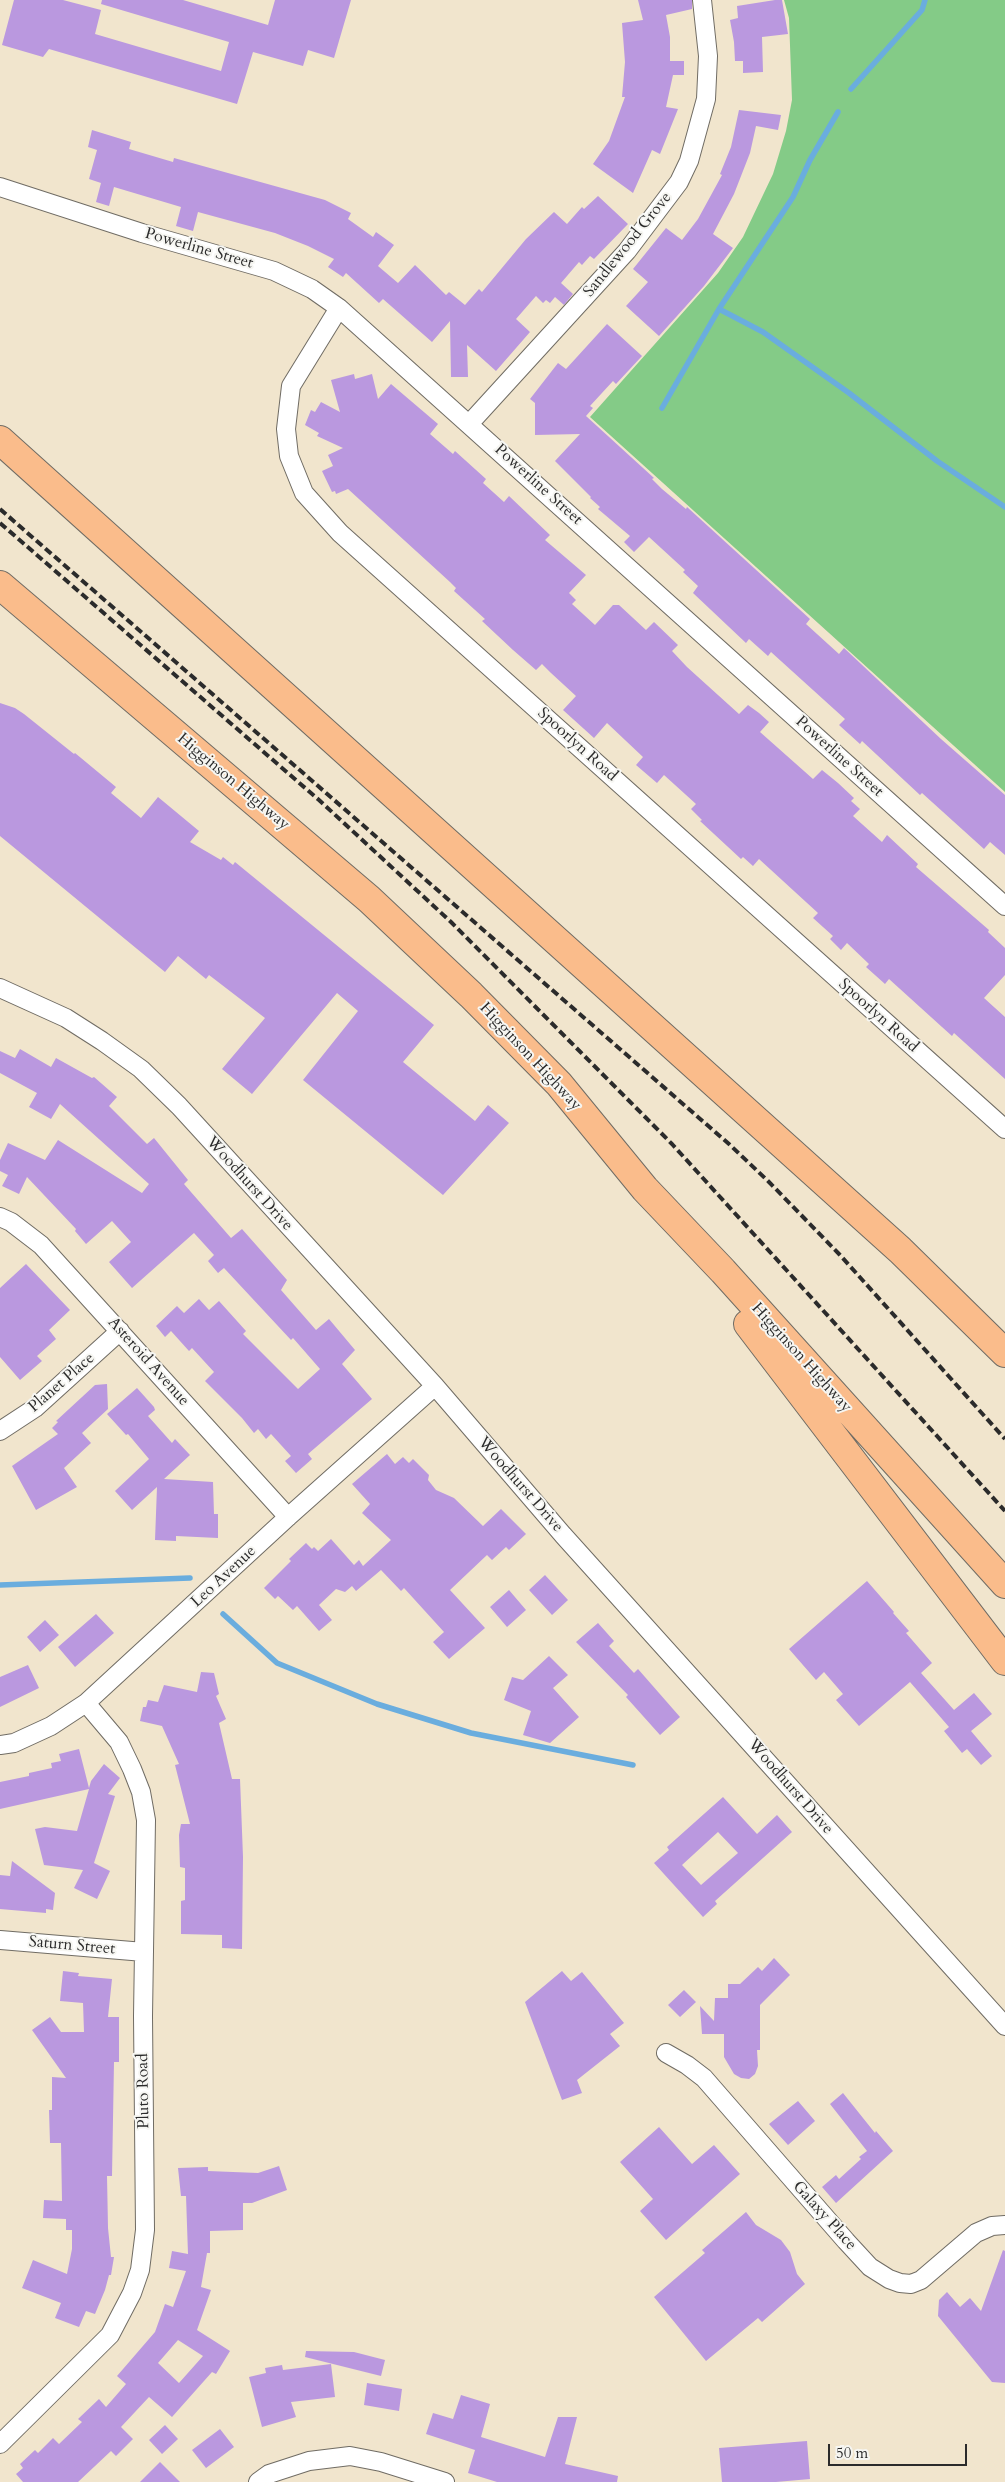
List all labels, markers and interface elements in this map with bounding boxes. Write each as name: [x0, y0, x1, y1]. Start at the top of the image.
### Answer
street label: Sandlewood Grove: [580, 189, 676, 301]
street label: Powerline Street: [143, 224, 255, 274]
street label: Powerline Street: [490, 440, 586, 530]
street label: Spoorlyn Road: [533, 704, 621, 786]
street label: Powerline Street: [791, 712, 887, 802]
street label: Higginson Highway: [173, 729, 293, 835]
street label: Spoorlyn Road: [834, 975, 922, 1057]
street label: Higginson Highway: [475, 999, 585, 1115]
street label: Woodhurst Drive: [202, 1133, 296, 1235]
street label: Higginson Highway: [747, 1299, 855, 1417]
street label: Asteroid Avenue: [103, 1314, 193, 1410]
street label: Planet Place: [25, 1349, 99, 1417]
street label: Woodhurst Drive: [473, 1433, 567, 1537]
street label: Leo Avenue: [188, 1542, 260, 1612]
street label: Woodhurst Drive: [743, 1735, 837, 1839]
street label: Saturn Street: [28, 1933, 116, 1959]
street label: Pluto Road: [134, 2053, 154, 2129]
street label: Galaxy Place: [788, 2178, 860, 2254]
scale bar: [830, 2434, 969, 2466]
text: 50 m: [836, 2443, 868, 2463]

